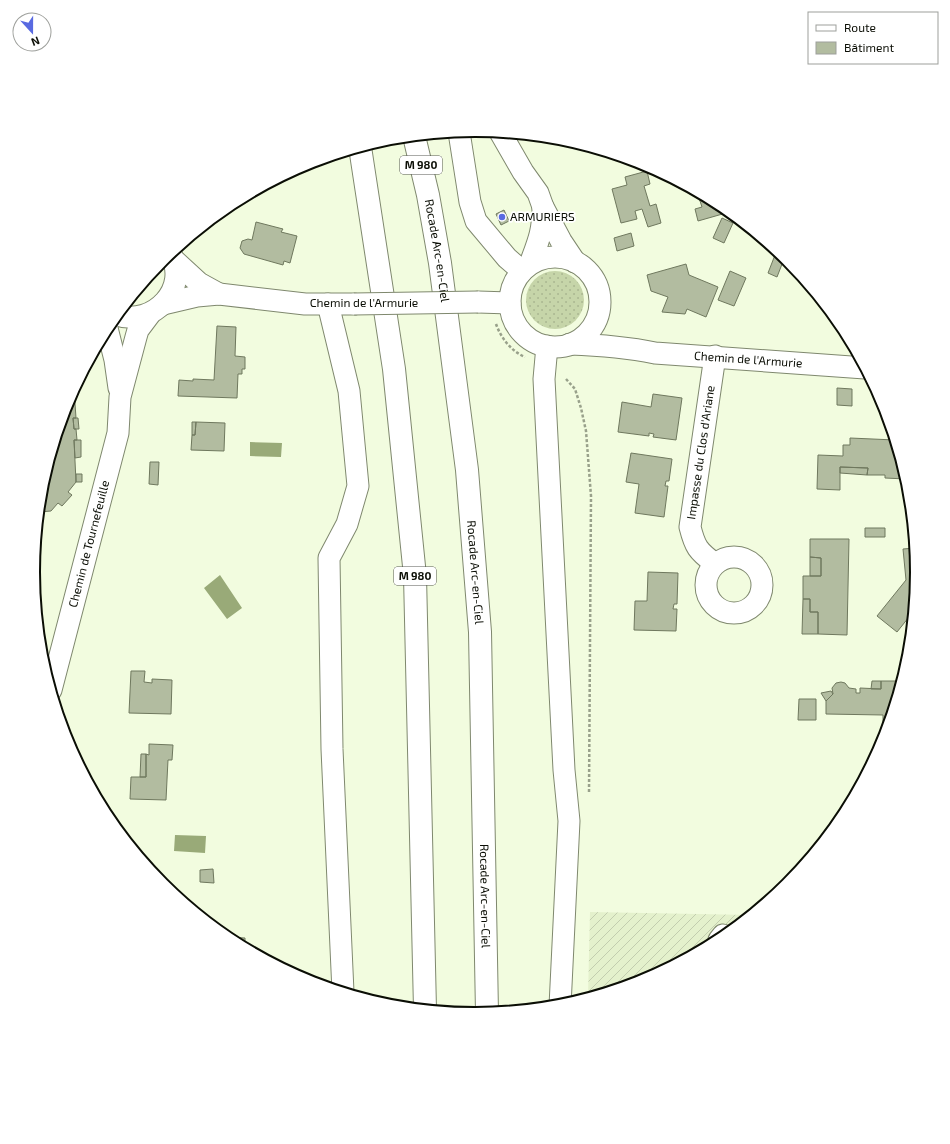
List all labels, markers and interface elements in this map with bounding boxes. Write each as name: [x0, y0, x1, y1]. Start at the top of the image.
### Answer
north arrow: [12, 12, 52, 52]
legend: [808, 12, 938, 64]
text: Route: [844, 20, 876, 34]
text: N: [30, 34, 42, 49]
text: Bâtiment: [844, 40, 895, 54]
road number: M 980: [400, 156, 442, 174]
street label: Rocade Arc-en-Ciel: [423, 198, 453, 303]
place label: ARMURIERS: [510, 209, 575, 223]
marker: ARMURIERS: [497, 212, 507, 222]
street label: Chemin de l'Armurie: [310, 295, 418, 309]
street label: Chemin de l'Armurie: [694, 348, 803, 370]
street label: Impasse du Clos d'Ariane: [683, 384, 717, 520]
street label: Chemin de Tournefeuille: [65, 478, 111, 609]
street label: Rocade Arc-en-Ciel: [465, 520, 487, 625]
road number: M 980: [394, 567, 436, 585]
street label: Rocade Arc-en-Ciel: [478, 844, 494, 949]

